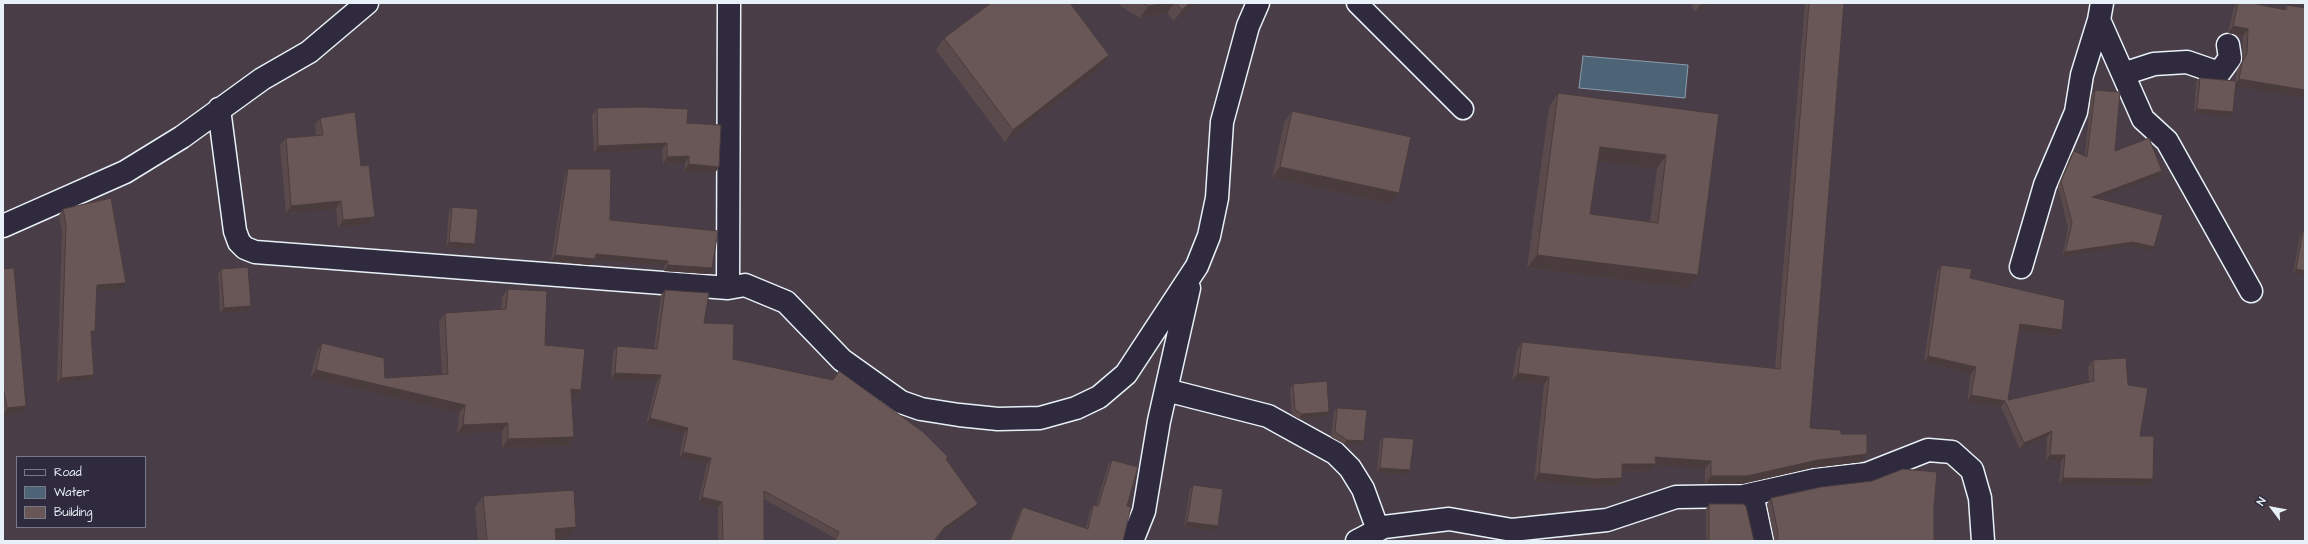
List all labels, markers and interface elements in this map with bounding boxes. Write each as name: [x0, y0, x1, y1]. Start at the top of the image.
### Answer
legend: [16, 456, 146, 528]
text: Road: [54, 464, 82, 481]
text: Water: [54, 484, 89, 501]
north arrow: [2252, 488, 2292, 528]
text: N: [2253, 494, 2270, 508]
text: Building: [54, 504, 92, 521]

